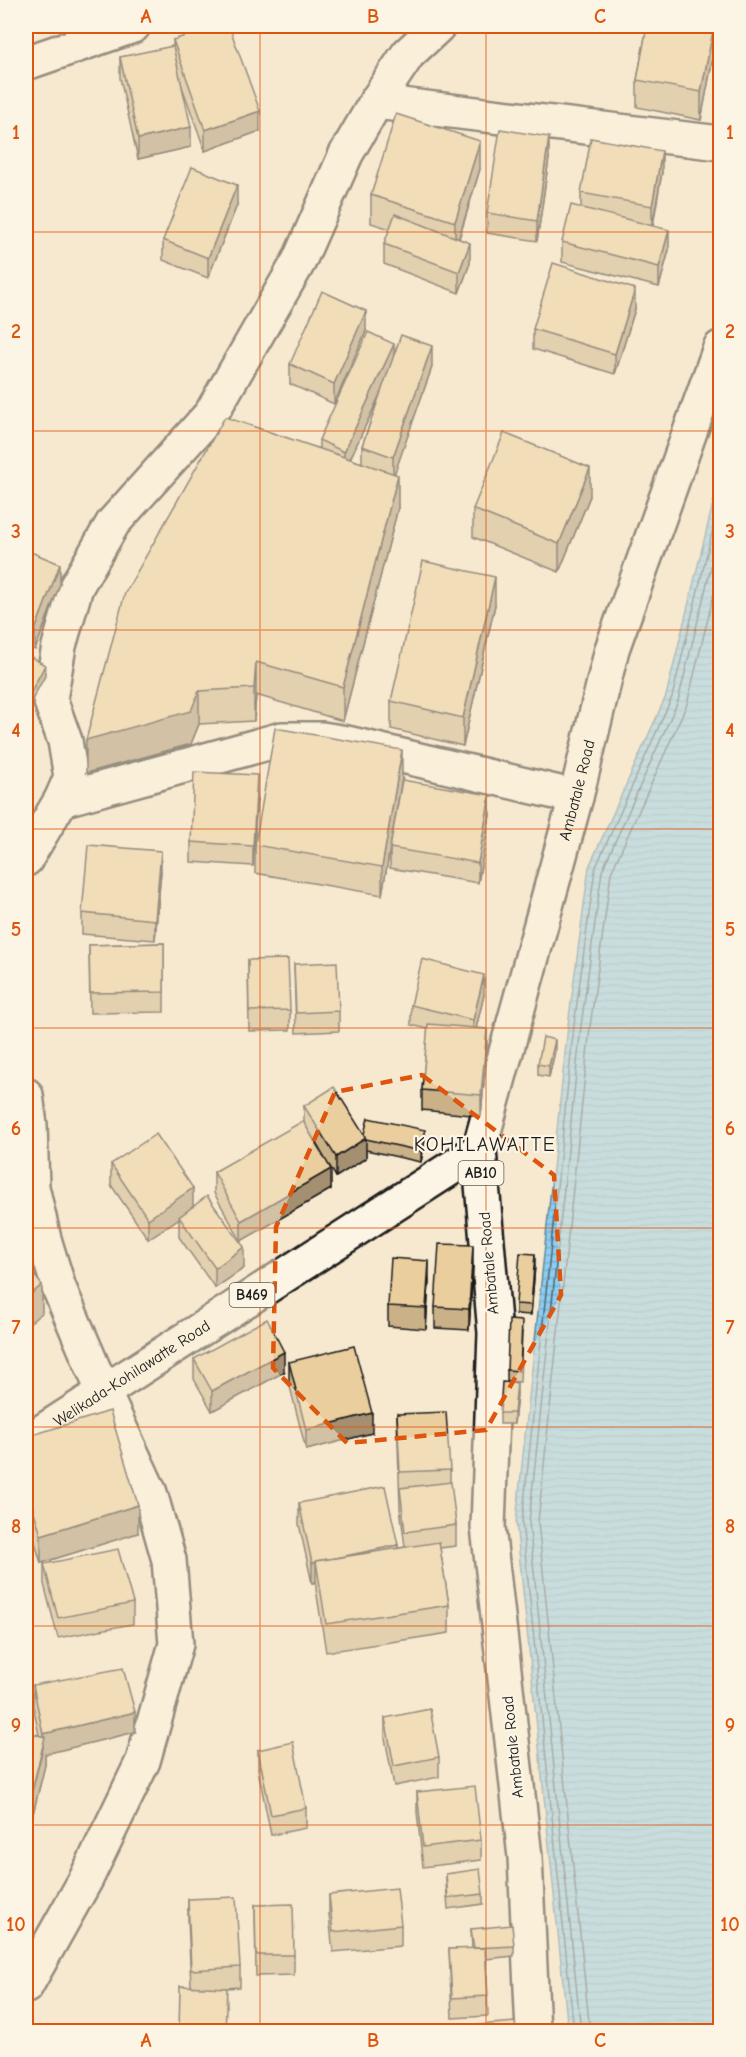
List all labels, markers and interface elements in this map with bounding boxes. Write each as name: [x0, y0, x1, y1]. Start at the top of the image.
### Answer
text: A: [140, 5, 152, 28]
text: B: [367, 5, 379, 28]
text: C: [594, 5, 606, 28]
text: 1: [12, 121, 20, 144]
text: 1: [726, 121, 734, 144]
text: 2: [11, 320, 21, 343]
text: 2: [725, 320, 735, 343]
text: 3: [11, 520, 21, 543]
text: 3: [725, 520, 735, 543]
text: 4: [11, 719, 21, 742]
text: 4: [725, 719, 735, 742]
street label: Ambatale Road: [555, 738, 599, 843]
text: 5: [11, 918, 21, 941]
text: 5: [725, 918, 735, 941]
text: 6: [11, 1117, 21, 1140]
text: 6: [725, 1117, 735, 1140]
district label: KOHILAWATTE: [414, 1133, 556, 1156]
road number: AB10: [458, 1161, 504, 1185]
street label: Ambatale Road: [476, 1211, 502, 1315]
road number: B469: [230, 1283, 274, 1307]
text: 7: [12, 1316, 21, 1339]
text: 7: [726, 1316, 735, 1339]
street label: Welikada-Kohilawatte Road: [50, 1317, 213, 1431]
text: 8: [11, 1515, 21, 1538]
text: 8: [725, 1515, 735, 1538]
street label: Ambatale Road: [499, 1695, 527, 1799]
text: 9: [11, 1714, 21, 1737]
text: 9: [725, 1714, 735, 1737]
text: 10: [6, 1913, 26, 1936]
text: 10: [720, 1913, 740, 1936]
text: A: [140, 2029, 152, 2052]
text: B: [367, 2029, 379, 2052]
text: C: [594, 2029, 606, 2052]

